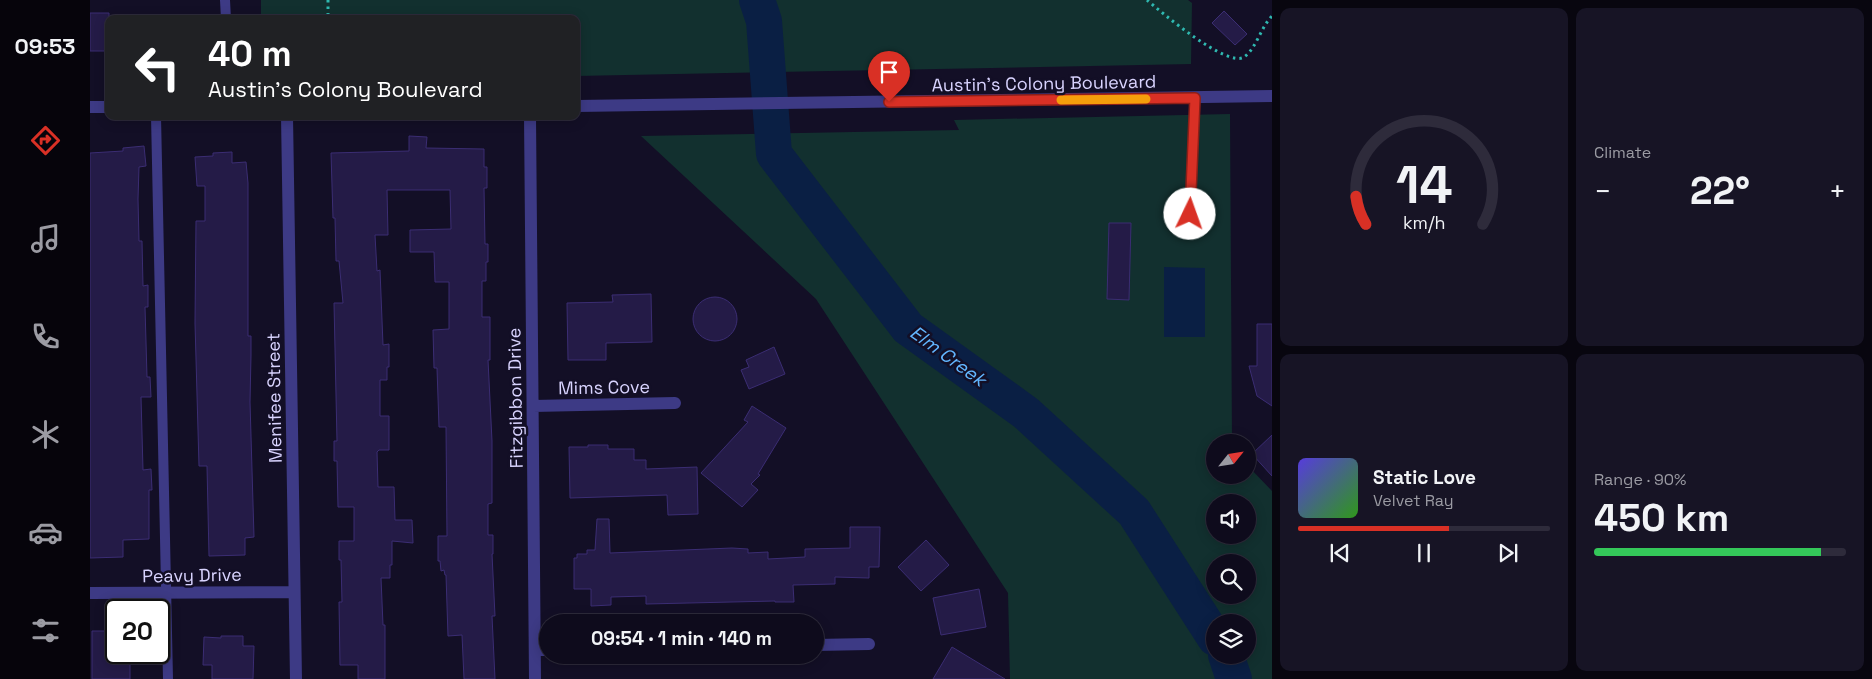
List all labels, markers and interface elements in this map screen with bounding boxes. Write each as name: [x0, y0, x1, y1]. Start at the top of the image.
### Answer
text: 09:53: [15, 32, 75, 60]
text: 40 m: [208, 32, 292, 76]
icon: left: [125, 35, 190, 100]
pin: [868, 51, 910, 102]
icon: arrive: [875, 58, 903, 86]
street label: Austin's Colony Boulevard: [931, 70, 1157, 96]
text: Austin's Colony Boulevard: [208, 75, 483, 103]
icon: directions: [28, 123, 63, 158]
text: Climate: [1594, 142, 1651, 163]
text: 14: [1396, 152, 1452, 218]
text: 22°: [1690, 167, 1750, 215]
text: −: [1594, 173, 1611, 209]
text: +: [1829, 173, 1846, 209]
position arrow: [1163, 187, 1215, 239]
text: km/h: [1403, 211, 1445, 234]
icon: music: [28, 221, 63, 256]
icon: phone: [28, 319, 63, 354]
water label: Elm Creek: [905, 320, 993, 394]
street label: Fitzgibbon Drive: [502, 328, 528, 468]
street label: Menifee Street: [261, 333, 287, 463]
street label: Mims Cove: [558, 375, 650, 399]
icon: climate: [28, 417, 63, 452]
north arrow: [1206, 434, 1256, 484]
map controls: [1206, 434, 1256, 664]
text: Static Love: [1373, 465, 1476, 490]
text: Range · 90%: [1594, 469, 1686, 490]
text: Velvet Ray: [1373, 490, 1454, 511]
button: sound: [1206, 494, 1256, 544]
text: 450 km: [1594, 494, 1729, 542]
icon: car: [28, 515, 63, 550]
icon: previous: [1326, 539, 1354, 567]
icon: pause: [1410, 539, 1438, 567]
icon: next: [1494, 539, 1522, 567]
button: search: [1206, 554, 1256, 604]
street label: Peavy Drive: [142, 563, 242, 587]
speed limit sign: 20: [105, 599, 170, 664]
icon: filters: [28, 613, 63, 648]
button: layers: [1206, 614, 1256, 664]
text: 09:54 · 1 min · 140 m: [591, 626, 772, 651]

